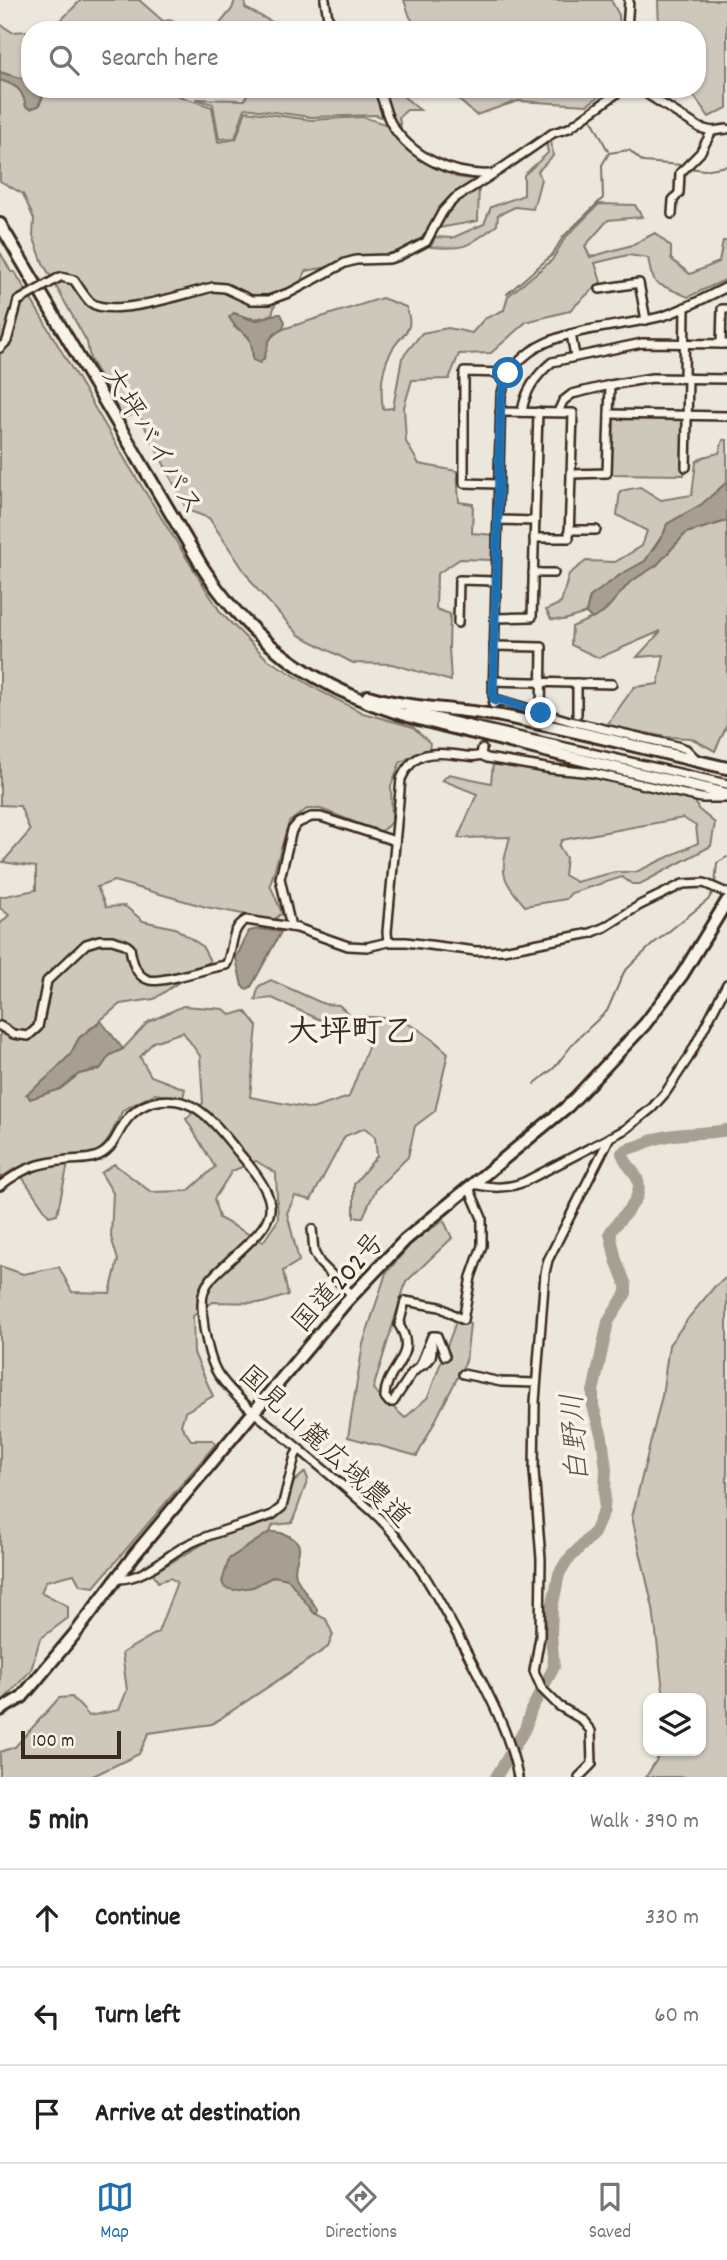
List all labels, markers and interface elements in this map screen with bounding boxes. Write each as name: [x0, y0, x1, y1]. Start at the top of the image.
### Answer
search box: [21, 21, 706, 98]
icon: search: [45, 41, 83, 79]
text: Search here: [101, 41, 219, 78]
route start: [492, 357, 523, 388]
street label: 大坪バイパス: [89, 361, 210, 525]
route end: [525, 697, 556, 728]
district label: 大坪町乙: [287, 1012, 415, 1058]
street label: 国道202号: [284, 1225, 397, 1344]
street label: 国見山麓広域農道: [227, 1358, 418, 1540]
water label: 白野川: [554, 1391, 603, 1484]
map controls: [643, 1693, 706, 1756]
button: layers: [643, 1693, 706, 1756]
scale bar: [21, 1728, 121, 1760]
text: 100 m: [32, 1729, 74, 1756]
text: 5 min: [28, 1801, 89, 1844]
text: Walk · 390 m: [590, 1806, 699, 1839]
icon: ahead: [28, 1899, 66, 1937]
text: Continue: [95, 1900, 180, 1937]
text: 330 m: [645, 1902, 699, 1935]
icon: left: [28, 1997, 66, 2035]
text: Turn left: [95, 1998, 181, 2035]
text: 60 m: [654, 2000, 699, 2033]
icon: arrive: [28, 2095, 66, 2133]
text: Arrive at destination: [95, 2096, 300, 2133]
tab: Map: [96, 2178, 134, 2247]
tab: Directions: [325, 2178, 397, 2247]
tab: Saved: [589, 2178, 631, 2247]

